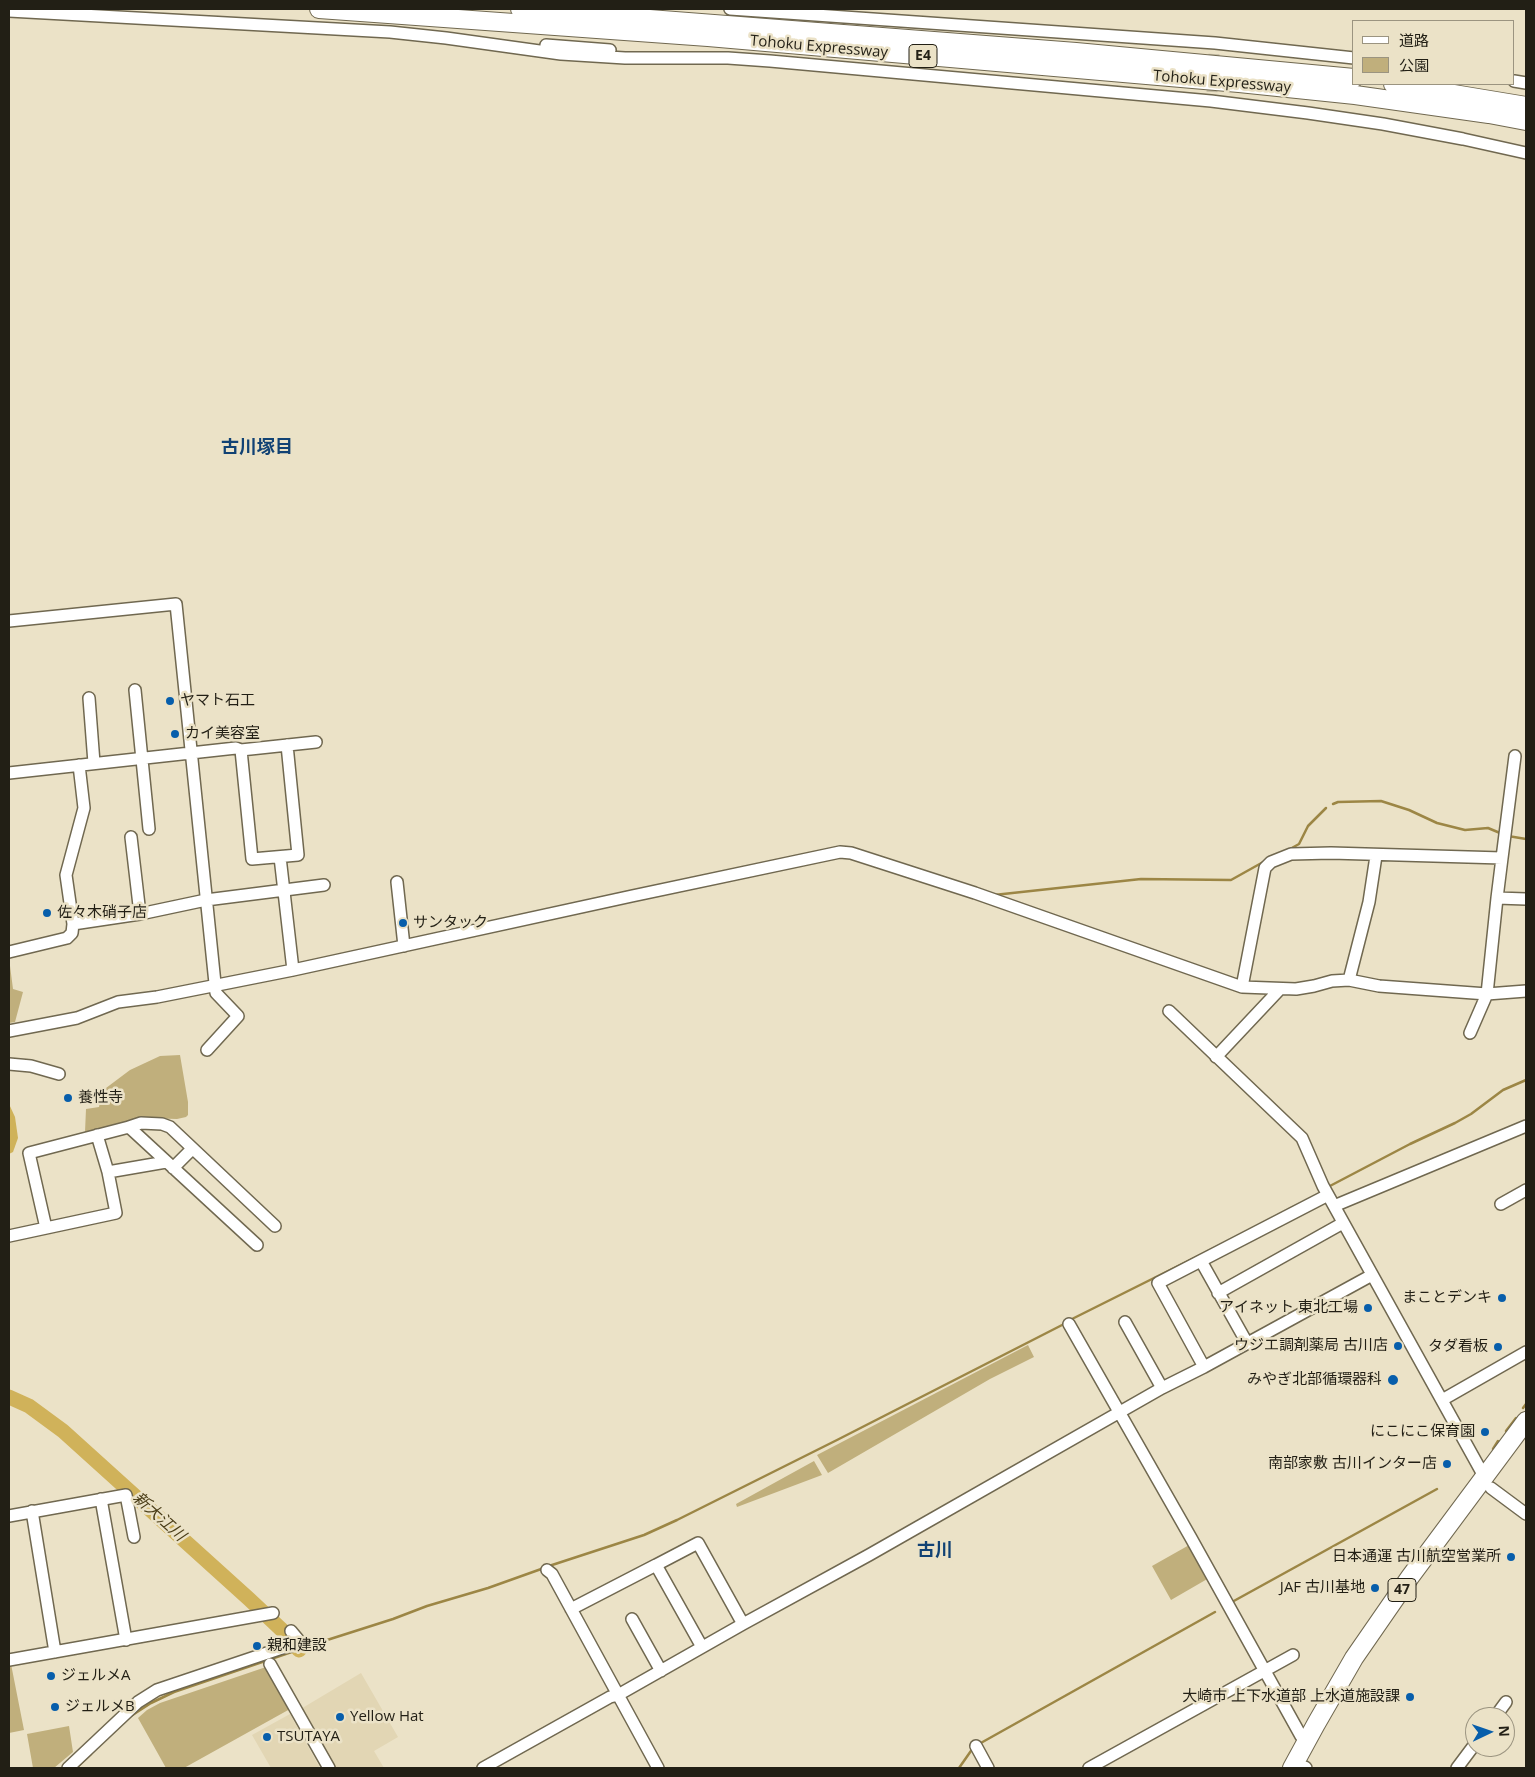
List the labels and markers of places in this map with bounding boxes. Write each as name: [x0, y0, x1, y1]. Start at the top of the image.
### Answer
place label: ヤマト石工: [180, 692, 255, 710]
marker: ヤマト石工: [164, 695, 176, 707]
place label: カイ美容室: [185, 725, 260, 743]
marker: カイ美容室: [169, 728, 181, 740]
place label: 佐々木硝子店: [57, 904, 147, 922]
marker: 佐々木硝子店: [41, 907, 53, 919]
place label: サンタック: [413, 914, 488, 932]
marker: サンタック: [397, 917, 409, 929]
place label: 養性寺: [78, 1089, 123, 1107]
marker: 養性寺: [62, 1092, 74, 1104]
place label: まことデンキ: [1402, 1289, 1492, 1307]
marker: まことデンキ: [1496, 1292, 1508, 1304]
place label: アイネット 東北工場: [1219, 1299, 1358, 1317]
marker: アイネット 東北工場: [1362, 1302, 1374, 1314]
place label: ウジエ調剤薬局 古川店: [1234, 1337, 1388, 1355]
place label: タダ看板: [1428, 1338, 1488, 1356]
marker: ウジエ調剤薬局 古川店: [1392, 1340, 1404, 1352]
marker: タダ看板: [1492, 1341, 1504, 1353]
place label: みやぎ北部循環器科: [1247, 1371, 1382, 1389]
marker: みやぎ北部循環器科: [1386, 1373, 1400, 1387]
place label: にこにこ保育園: [1370, 1423, 1475, 1441]
marker: にこにこ保育園: [1479, 1426, 1491, 1438]
place label: 南部家敷 古川インター店: [1268, 1455, 1437, 1473]
marker: 南部家敷 古川インター店: [1441, 1458, 1453, 1470]
place label: 日本通運 古川航空営業所: [1332, 1548, 1501, 1566]
marker: 日本通運 古川航空営業所: [1505, 1551, 1517, 1563]
place label: JAF 古川基地: [1280, 1579, 1365, 1597]
marker: JAF 古川基地: [1369, 1582, 1381, 1594]
place label: 親和建設: [267, 1637, 327, 1655]
marker: 親和建設: [251, 1640, 263, 1652]
place label: ジェルメA: [61, 1667, 130, 1685]
marker: ジェルメA: [45, 1670, 57, 1682]
place label: 大崎市 上下水道部 上水道施設課: [1182, 1688, 1400, 1706]
marker: 大崎市 上下水道部 上水道施設課: [1404, 1691, 1416, 1703]
place label: ジェルメB: [65, 1698, 135, 1716]
marker: ジェルメB: [49, 1701, 61, 1713]
place label: Yellow Hat: [350, 1708, 424, 1726]
marker: Yellow Hat: [334, 1711, 346, 1723]
place label: TSUTAYA: [277, 1728, 340, 1746]
marker: TSUTAYA: [261, 1731, 273, 1743]

